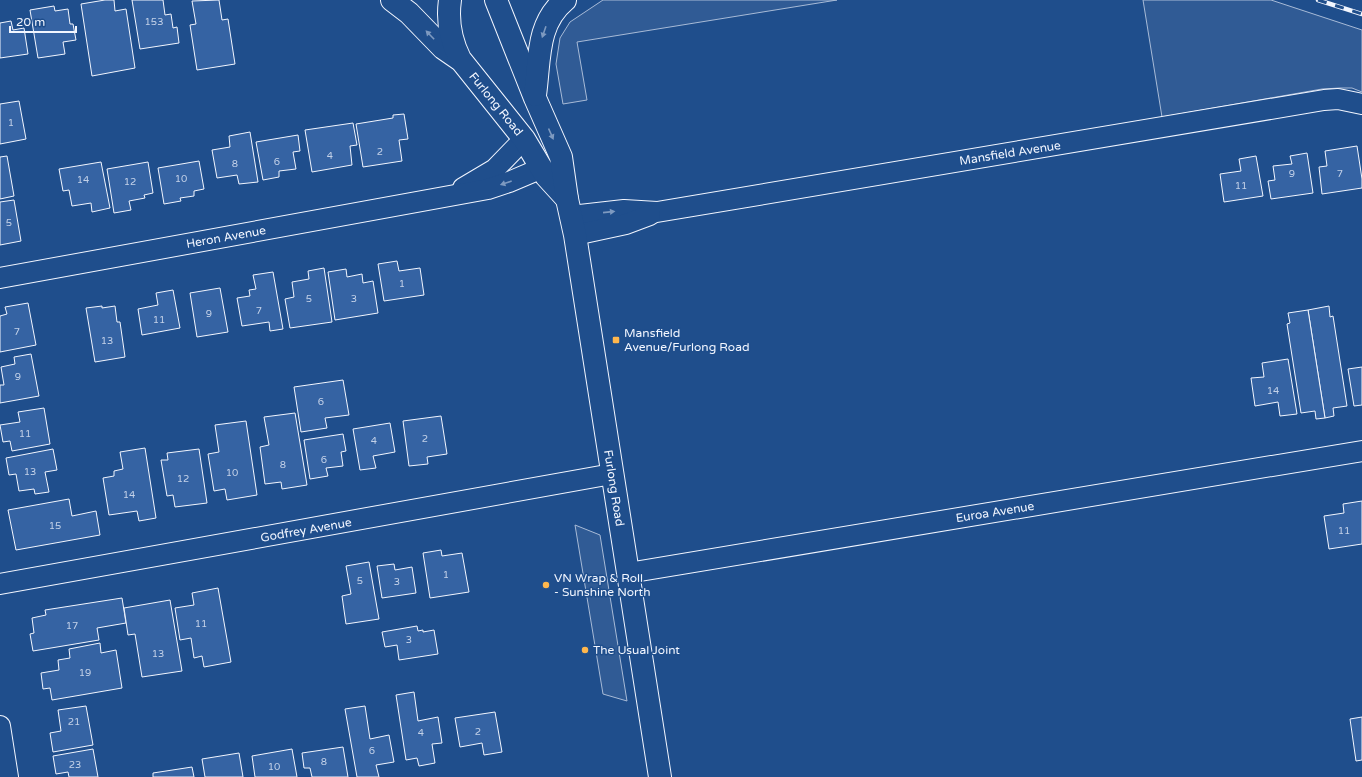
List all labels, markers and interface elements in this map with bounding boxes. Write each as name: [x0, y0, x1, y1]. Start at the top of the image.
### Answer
scale bar: [10, 8, 76, 34]
text: 20 m: [16, 15, 45, 29]
house number: 153: [145, 16, 163, 28]
one-way arrow: [540, 26, 546, 38]
one-way arrow: [426, 29, 435, 40]
street label: Furlong Road: [466, 70, 526, 138]
house number: 1: [8, 117, 14, 129]
one-way arrow: [548, 128, 554, 140]
street label: Mansfield Avenue: [958, 138, 1062, 168]
house number: 2: [377, 146, 383, 158]
house number: 4: [327, 150, 333, 162]
house number: 6: [274, 156, 280, 168]
house number: 8: [232, 158, 238, 170]
house number: 9: [1289, 168, 1295, 180]
house number: 7: [1337, 168, 1343, 180]
house number: 10: [175, 173, 187, 185]
house number: 14: [77, 174, 89, 186]
house number: 12: [124, 176, 136, 188]
one-way arrow: [500, 180, 512, 186]
house number: 11: [1235, 180, 1247, 192]
one-way arrow: [603, 209, 615, 215]
house number: 5: [6, 217, 12, 229]
street label: Heron Avenue: [185, 223, 267, 251]
house number: 1: [399, 278, 405, 290]
house number: 5: [306, 293, 312, 305]
house number: 3: [351, 293, 357, 305]
house number: 7: [256, 305, 262, 317]
house number: 9: [206, 308, 212, 320]
house number: 11: [153, 314, 165, 326]
house number: 7: [14, 326, 20, 338]
place label: Mansfield Avenue/Furlong Road: [624, 326, 750, 354]
house number: 13: [101, 335, 113, 347]
marker: Mansfield Avenue/Furlong Road: [611, 335, 621, 345]
house number: 9: [15, 371, 21, 383]
house number: 14: [1267, 385, 1279, 397]
house number: 6: [318, 396, 324, 408]
house number: 11: [19, 428, 31, 440]
house number: 2: [422, 433, 428, 445]
house number: 4: [371, 435, 377, 447]
street label: Furlong Road: [601, 449, 627, 527]
house number: 6: [321, 454, 327, 466]
house number: 8: [280, 459, 286, 471]
house number: 13: [24, 466, 36, 478]
house number: 10: [226, 467, 238, 479]
house number: 12: [177, 473, 189, 485]
house number: 14: [123, 489, 135, 501]
street label: Euroa Avenue: [955, 499, 1035, 525]
street label: Godfrey Avenue: [259, 515, 353, 545]
house number: 15: [49, 520, 61, 532]
house number: 11: [1338, 525, 1350, 537]
house number: 1: [443, 569, 449, 581]
place label: VN Wrap & Roll - Sunshine North: [554, 571, 650, 599]
house number: 5: [357, 575, 363, 587]
house number: 3: [394, 576, 400, 588]
marker: VN Wrap & Roll - Sunshine North: [541, 580, 551, 590]
house number: 11: [195, 618, 207, 630]
house number: 17: [66, 620, 78, 632]
house number: 3: [406, 634, 412, 646]
place label: The Usual Joint: [593, 643, 680, 657]
marker: The Usual Joint: [580, 645, 590, 655]
house number: 13: [152, 648, 164, 660]
house number: 19: [79, 667, 91, 679]
house number: 21: [68, 716, 80, 728]
house number: 2: [475, 726, 481, 738]
house number: 4: [418, 727, 424, 739]
house number: 6: [369, 745, 375, 757]
house number: 8: [321, 756, 327, 768]
house number: 23: [69, 759, 81, 771]
house number: 10: [268, 761, 280, 773]

